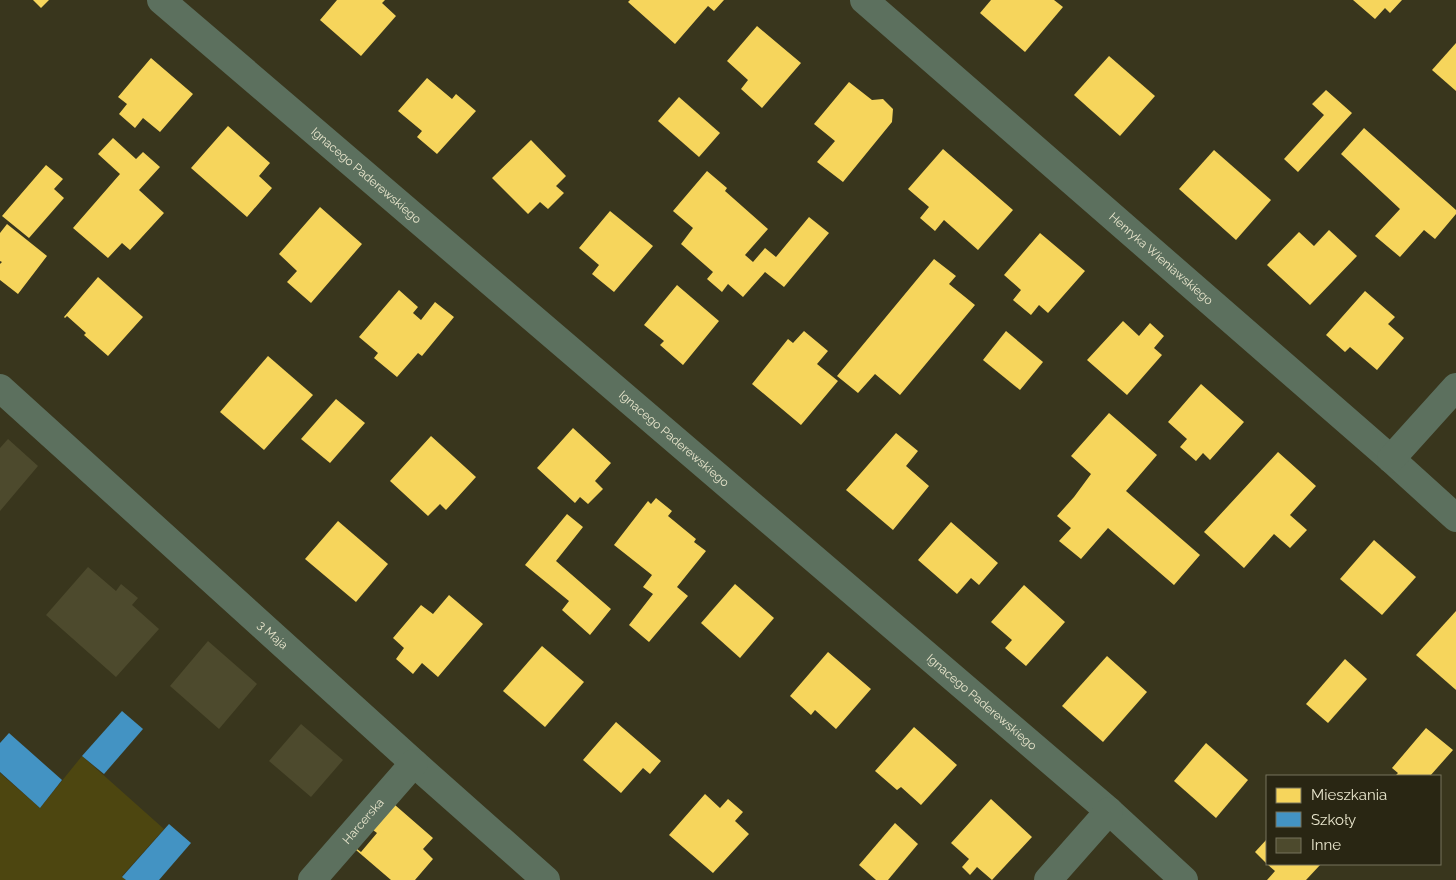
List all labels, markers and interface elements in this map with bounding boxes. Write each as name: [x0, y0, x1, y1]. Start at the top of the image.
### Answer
street label: Ignacego Paderewskiego: [308, 125, 424, 226]
street label: Henryka Wieniawskiego: [1106, 210, 1216, 308]
street label: Ignacego Paderewskiego: [616, 388, 732, 490]
street label: 3 Maja: [255, 618, 291, 652]
street label: Ignacego Paderewskiego: [924, 651, 1040, 753]
legend: [1266, 775, 1441, 865]
text: Mieszkania: [1311, 786, 1387, 804]
street label: Harcerska: [340, 796, 387, 847]
text: Szkoły: [1311, 811, 1356, 829]
text: Inne: [1311, 836, 1341, 854]

